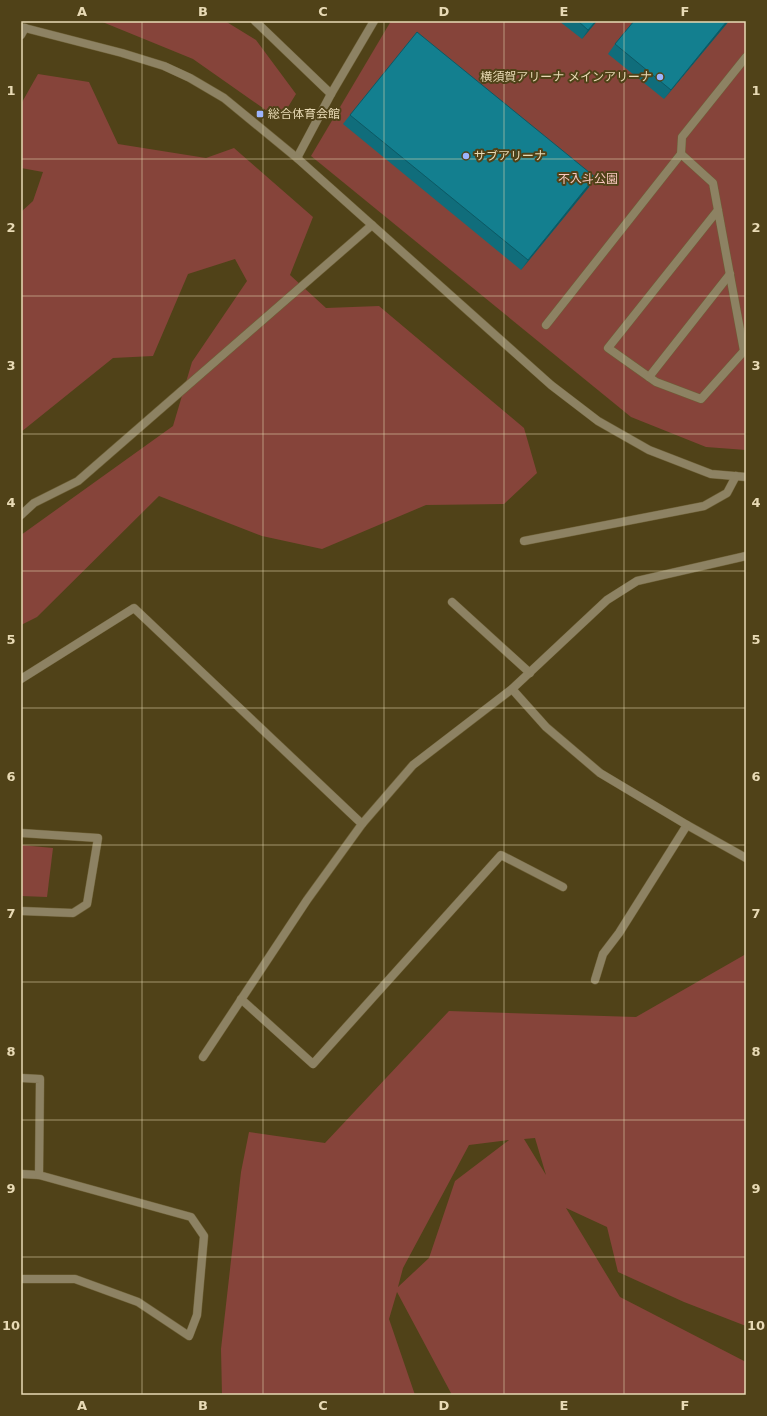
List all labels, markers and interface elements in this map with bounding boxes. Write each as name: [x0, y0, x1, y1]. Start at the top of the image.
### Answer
text: A: [77, 4, 87, 19]
text: B: [198, 4, 208, 19]
text: C: [318, 4, 328, 19]
text: D: [439, 4, 450, 19]
text: E: [560, 4, 568, 19]
text: F: [681, 4, 689, 19]
place label: 横須賀アリーナ メインアリーナ: [480, 70, 652, 84]
marker: 横須賀アリーナ メインアリーナ: [655, 72, 665, 82]
text: 1: [6, 83, 16, 98]
text: 1: [751, 83, 761, 98]
place label: 総合体育会館: [268, 107, 340, 121]
marker: 総合体育会館: [255, 109, 265, 119]
place label: サブアリーナ: [474, 149, 546, 163]
marker: サブアリーナ: [461, 151, 471, 161]
park label: 不入斗公園: [558, 172, 618, 186]
text: 2: [6, 220, 16, 235]
text: 2: [751, 220, 761, 235]
text: 3: [6, 358, 16, 373]
text: 3: [751, 358, 761, 373]
text: 4: [6, 495, 16, 510]
text: 4: [751, 495, 761, 510]
text: 5: [6, 632, 16, 647]
text: 5: [751, 632, 761, 647]
text: 6: [6, 769, 16, 784]
text: 6: [751, 769, 761, 784]
text: 7: [6, 906, 16, 921]
text: 7: [751, 906, 761, 921]
text: 8: [6, 1044, 16, 1059]
text: 8: [751, 1044, 761, 1059]
text: 9: [6, 1181, 16, 1196]
text: 9: [751, 1181, 761, 1196]
text: 10: [2, 1318, 20, 1333]
text: 10: [747, 1318, 765, 1333]
text: A: [77, 1398, 87, 1413]
text: B: [198, 1398, 208, 1413]
text: C: [318, 1398, 328, 1413]
text: D: [439, 1398, 450, 1413]
text: E: [560, 1398, 568, 1413]
text: F: [681, 1398, 689, 1413]

